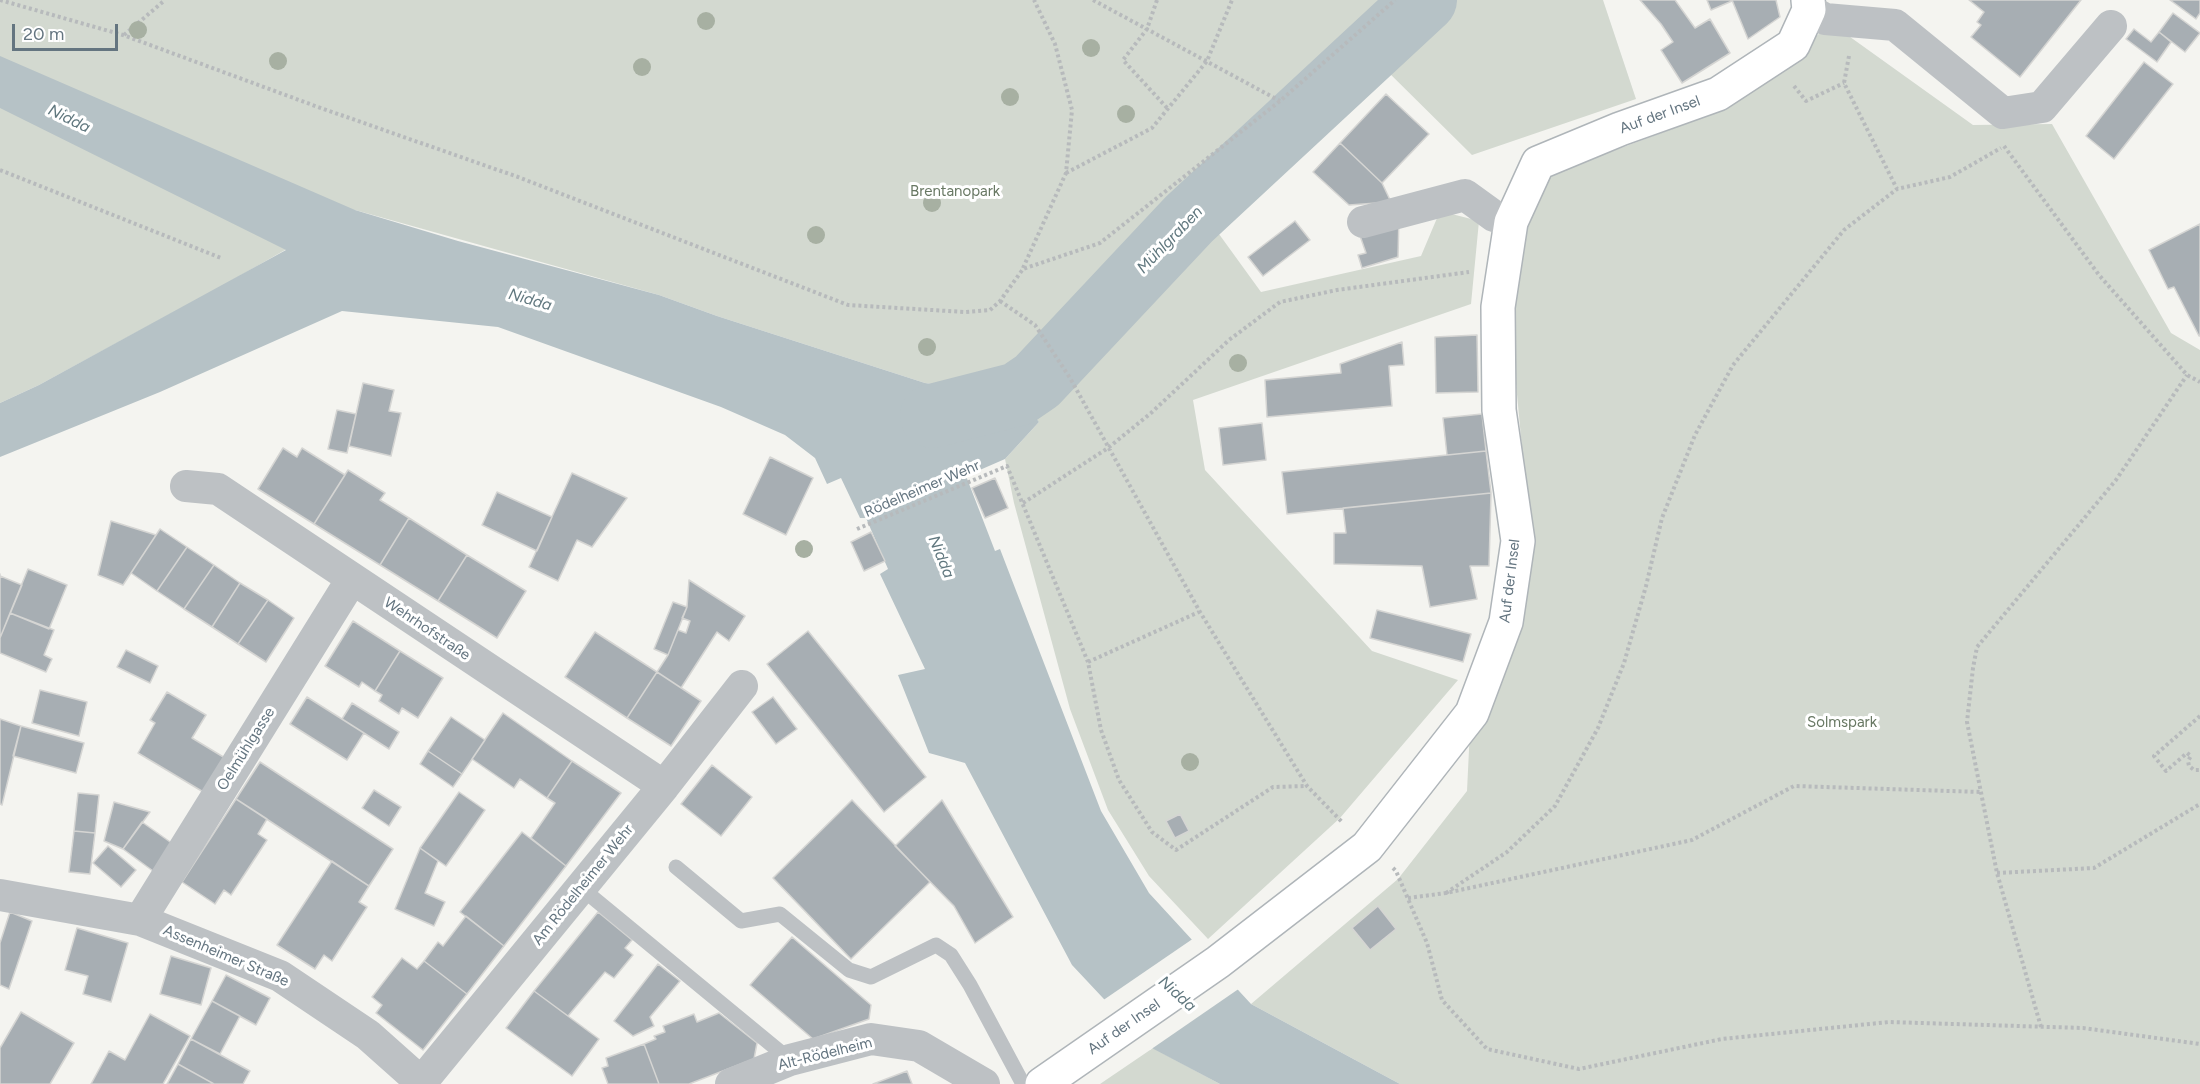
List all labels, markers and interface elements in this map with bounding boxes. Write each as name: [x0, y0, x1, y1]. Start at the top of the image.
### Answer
scale bar: [15, 12, 122, 50]
text: 20 m: [23, 23, 64, 45]
street label: Auf der Insel: [1617, 92, 1703, 138]
water label: Nidda: [45, 101, 93, 137]
park label: Brentanopark: [910, 183, 1000, 201]
water label: Mühlgraben: [1133, 202, 1207, 278]
water label: Nidda: [506, 285, 554, 315]
street label: Rödelheimer Wehr: [862, 457, 982, 521]
water label: Nidda: [924, 533, 958, 581]
street label: Auf der Insel: [1496, 538, 1524, 624]
street label: Wehrhofstraße: [380, 594, 474, 664]
street label: Oelmühlgasse: [213, 704, 279, 794]
park label: Solmspark: [1807, 714, 1877, 732]
street label: Am Rödelheimer Wehr: [529, 821, 637, 949]
street label: Assenheimer Straße: [160, 921, 292, 991]
water label: Nidda: [1154, 972, 1200, 1016]
street label: Auf der Insel: [1084, 995, 1164, 1059]
street label: Alt-Rödelheim: [776, 1034, 874, 1074]

